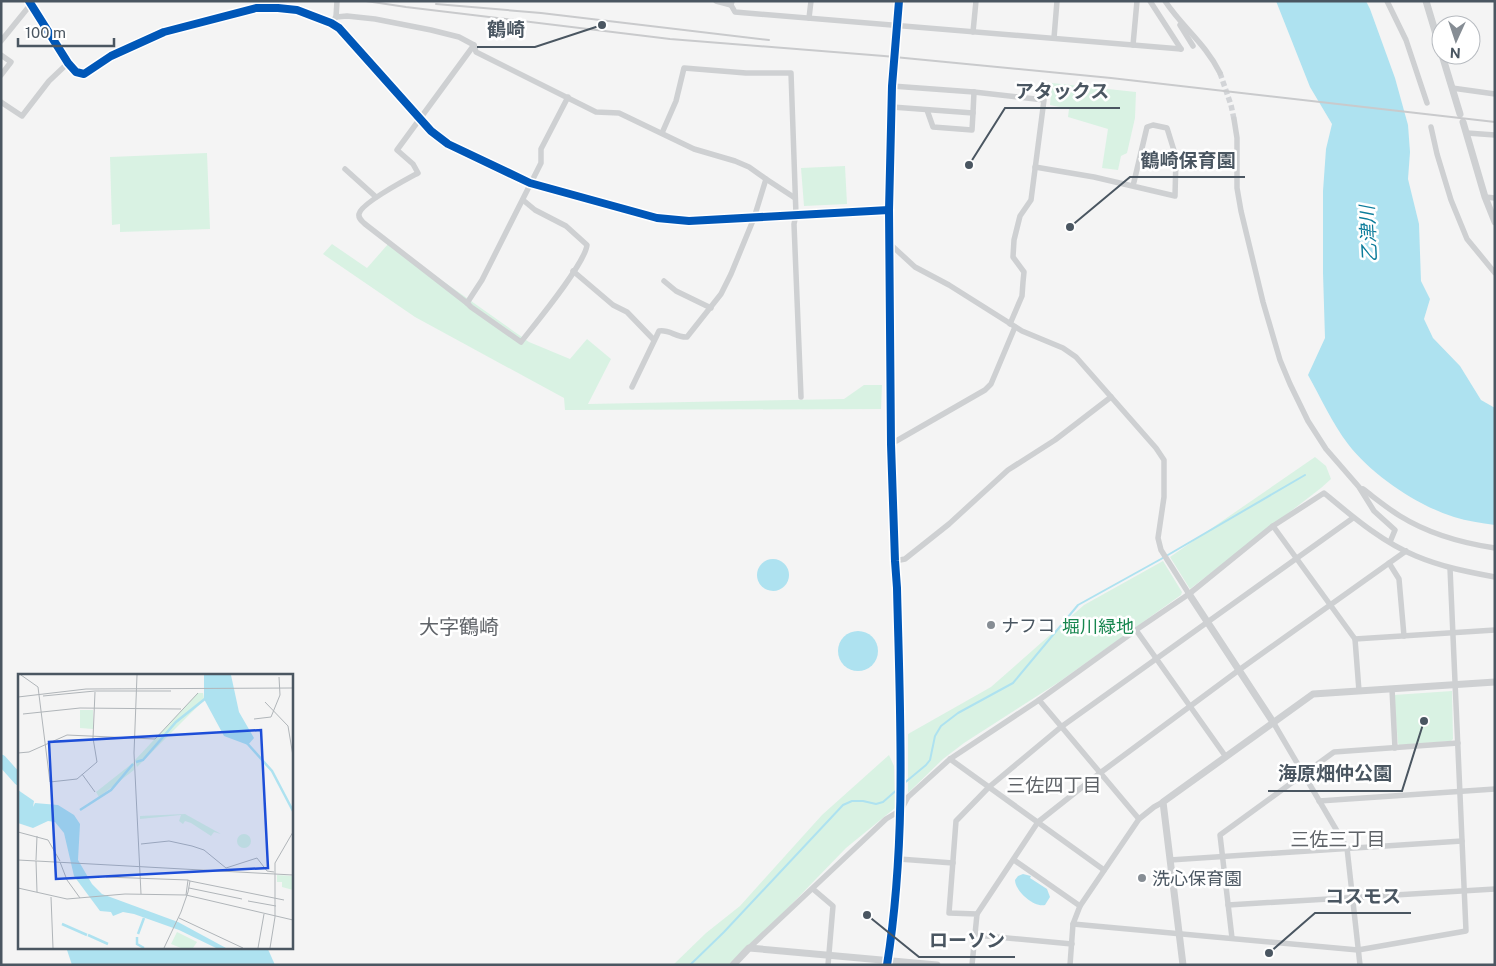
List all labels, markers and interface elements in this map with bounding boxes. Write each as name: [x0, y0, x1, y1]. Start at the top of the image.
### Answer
callout: 鶴崎: [477, 13, 535, 47]
scale bar: [18, 15, 114, 47]
north arrow: [1431, 15, 1481, 65]
text: 鶴崎: [487, 18, 525, 40]
text: 100 m: [25, 24, 66, 41]
text: N: [1449, 45, 1461, 61]
callout: アタックス: [1005, 74, 1120, 108]
text: アタックス: [1015, 80, 1109, 102]
callout: 鶴崎保育園: [1130, 143, 1245, 177]
text: 鶴崎保育園: [1140, 149, 1236, 171]
water label: 乙津川: [1355, 203, 1380, 263]
district label: 大字鶴崎: [419, 615, 499, 639]
place label: ナフコ: [1001, 615, 1055, 636]
park label: 堀川緑地: [1062, 616, 1134, 637]
marker: ナフコ: [985, 619, 997, 631]
inset map: [18, 674, 292, 948]
callout: 海原畑仲公園: [1268, 757, 1402, 791]
text: 海原畑仲公園: [1278, 762, 1392, 784]
district label: 三佐四丁目: [1006, 774, 1102, 796]
district label: 三佐三丁目: [1290, 828, 1386, 850]
place label: 洗心保育園: [1152, 868, 1242, 889]
marker: 洗心保育園: [1136, 872, 1148, 884]
callout: コスモス: [1315, 879, 1411, 913]
text: コスモス: [1325, 885, 1401, 907]
callout: ローソン: [919, 923, 1015, 957]
text: ローソン: [929, 929, 1005, 951]

